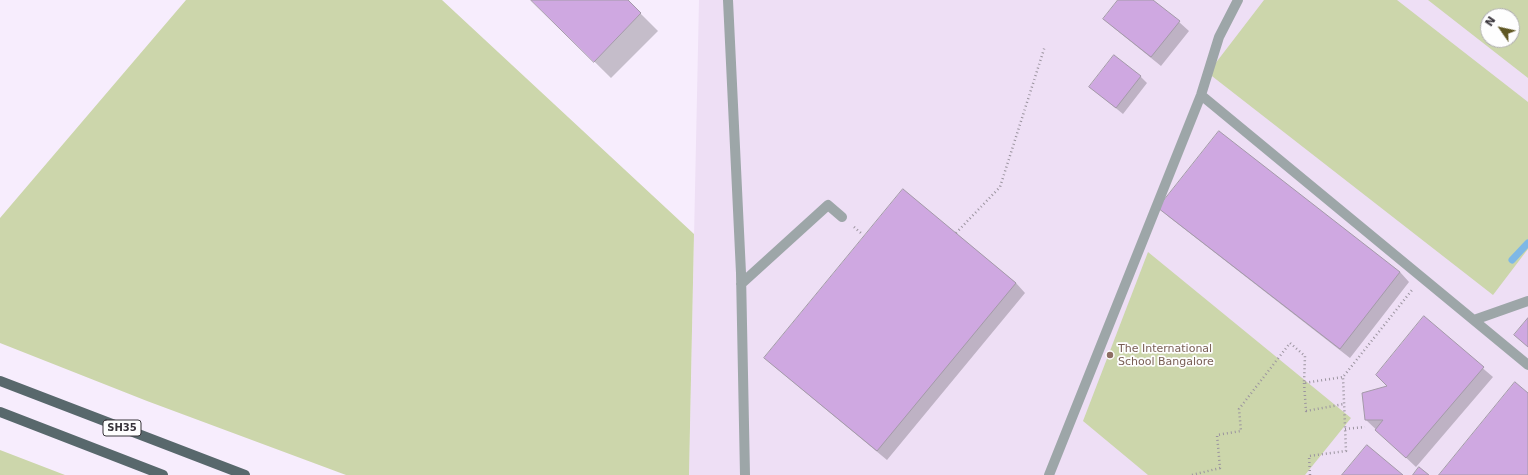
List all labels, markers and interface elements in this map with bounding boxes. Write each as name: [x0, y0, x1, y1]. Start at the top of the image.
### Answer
north arrow: [1480, 8, 1520, 48]
text: N: [1482, 14, 1498, 29]
place label: The International School Bangalore: [1118, 342, 1214, 368]
marker: The International School Bangalore: [1105, 350, 1115, 360]
road number: SH35: [103, 420, 141, 436]

